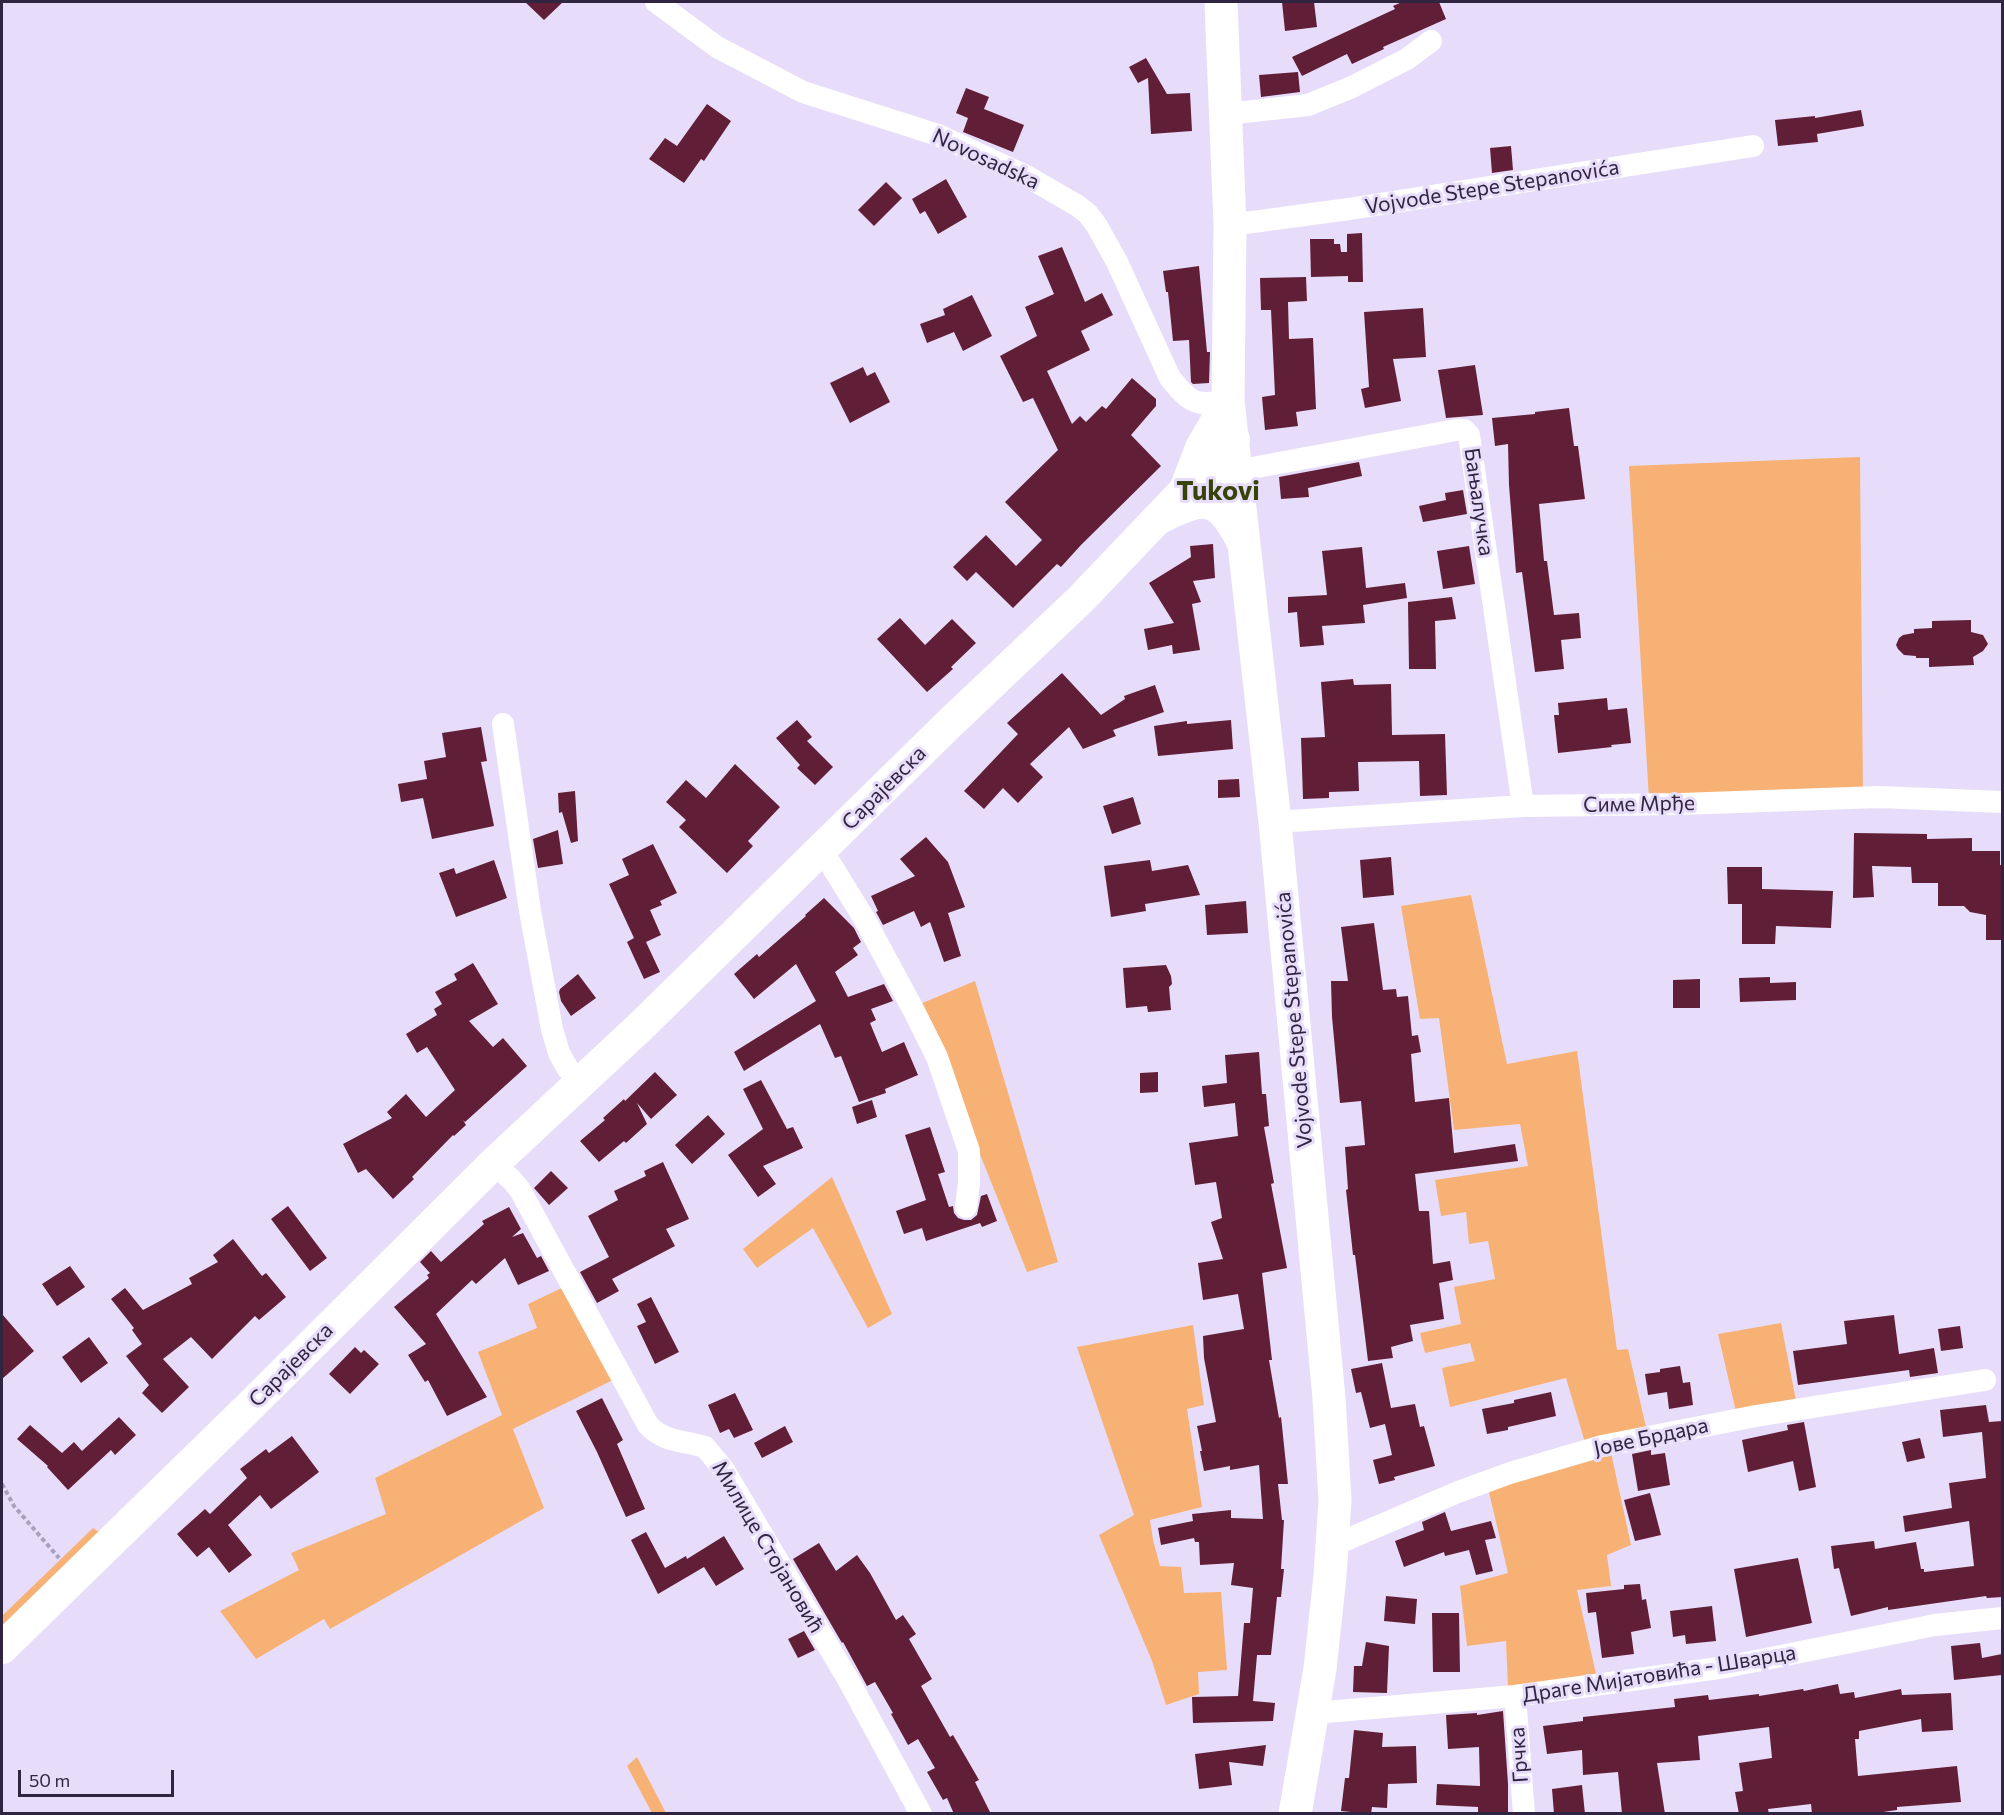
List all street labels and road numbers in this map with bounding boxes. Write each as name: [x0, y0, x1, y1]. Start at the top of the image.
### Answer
street label: Novosadska: [928, 123, 1044, 195]
street label: Vojvode Stepe Stepanovića: [1363, 154, 1621, 220]
street label: Бањалучка: [1459, 446, 1499, 558]
street label: Сарајевска: [837, 741, 931, 835]
street label: Симе Мрђе: [1583, 790, 1695, 818]
street label: Vojvode Stepe Stepanovića: [1270, 891, 1318, 1149]
street label: Сарајевска: [244, 1318, 338, 1412]
street label: Јове Брдара: [1591, 1413, 1711, 1461]
street label: Милице Стојановић: [707, 1457, 829, 1637]
street label: Драге Мијатовића - Шварца: [1520, 1640, 1798, 1708]
street label: Грчка: [1504, 1726, 1534, 1784]

